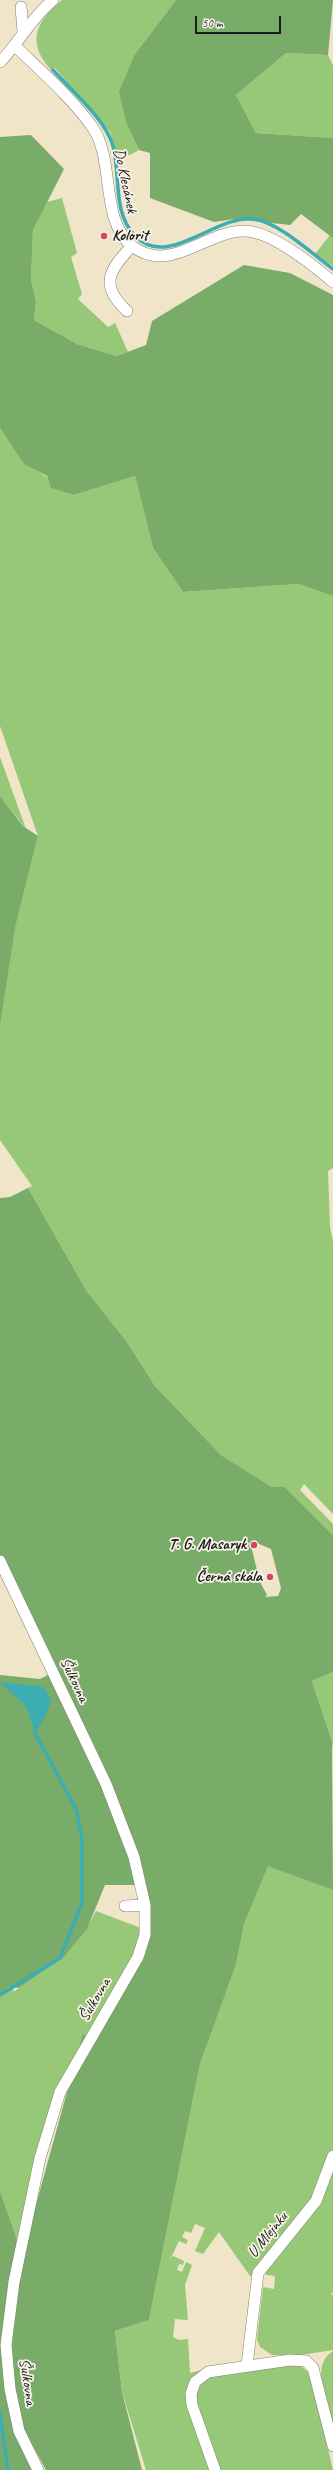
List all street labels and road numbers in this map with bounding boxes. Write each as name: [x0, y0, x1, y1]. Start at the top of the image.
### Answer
street label: Do Klecánek: [109, 147, 141, 215]
street label: Šulkovna: [55, 1655, 93, 1705]
street label: Šulkovna: [75, 1975, 115, 2025]
street label: U Mlejnku: [244, 2208, 292, 2262]
street label: Šulkovna: [14, 2357, 40, 2407]

